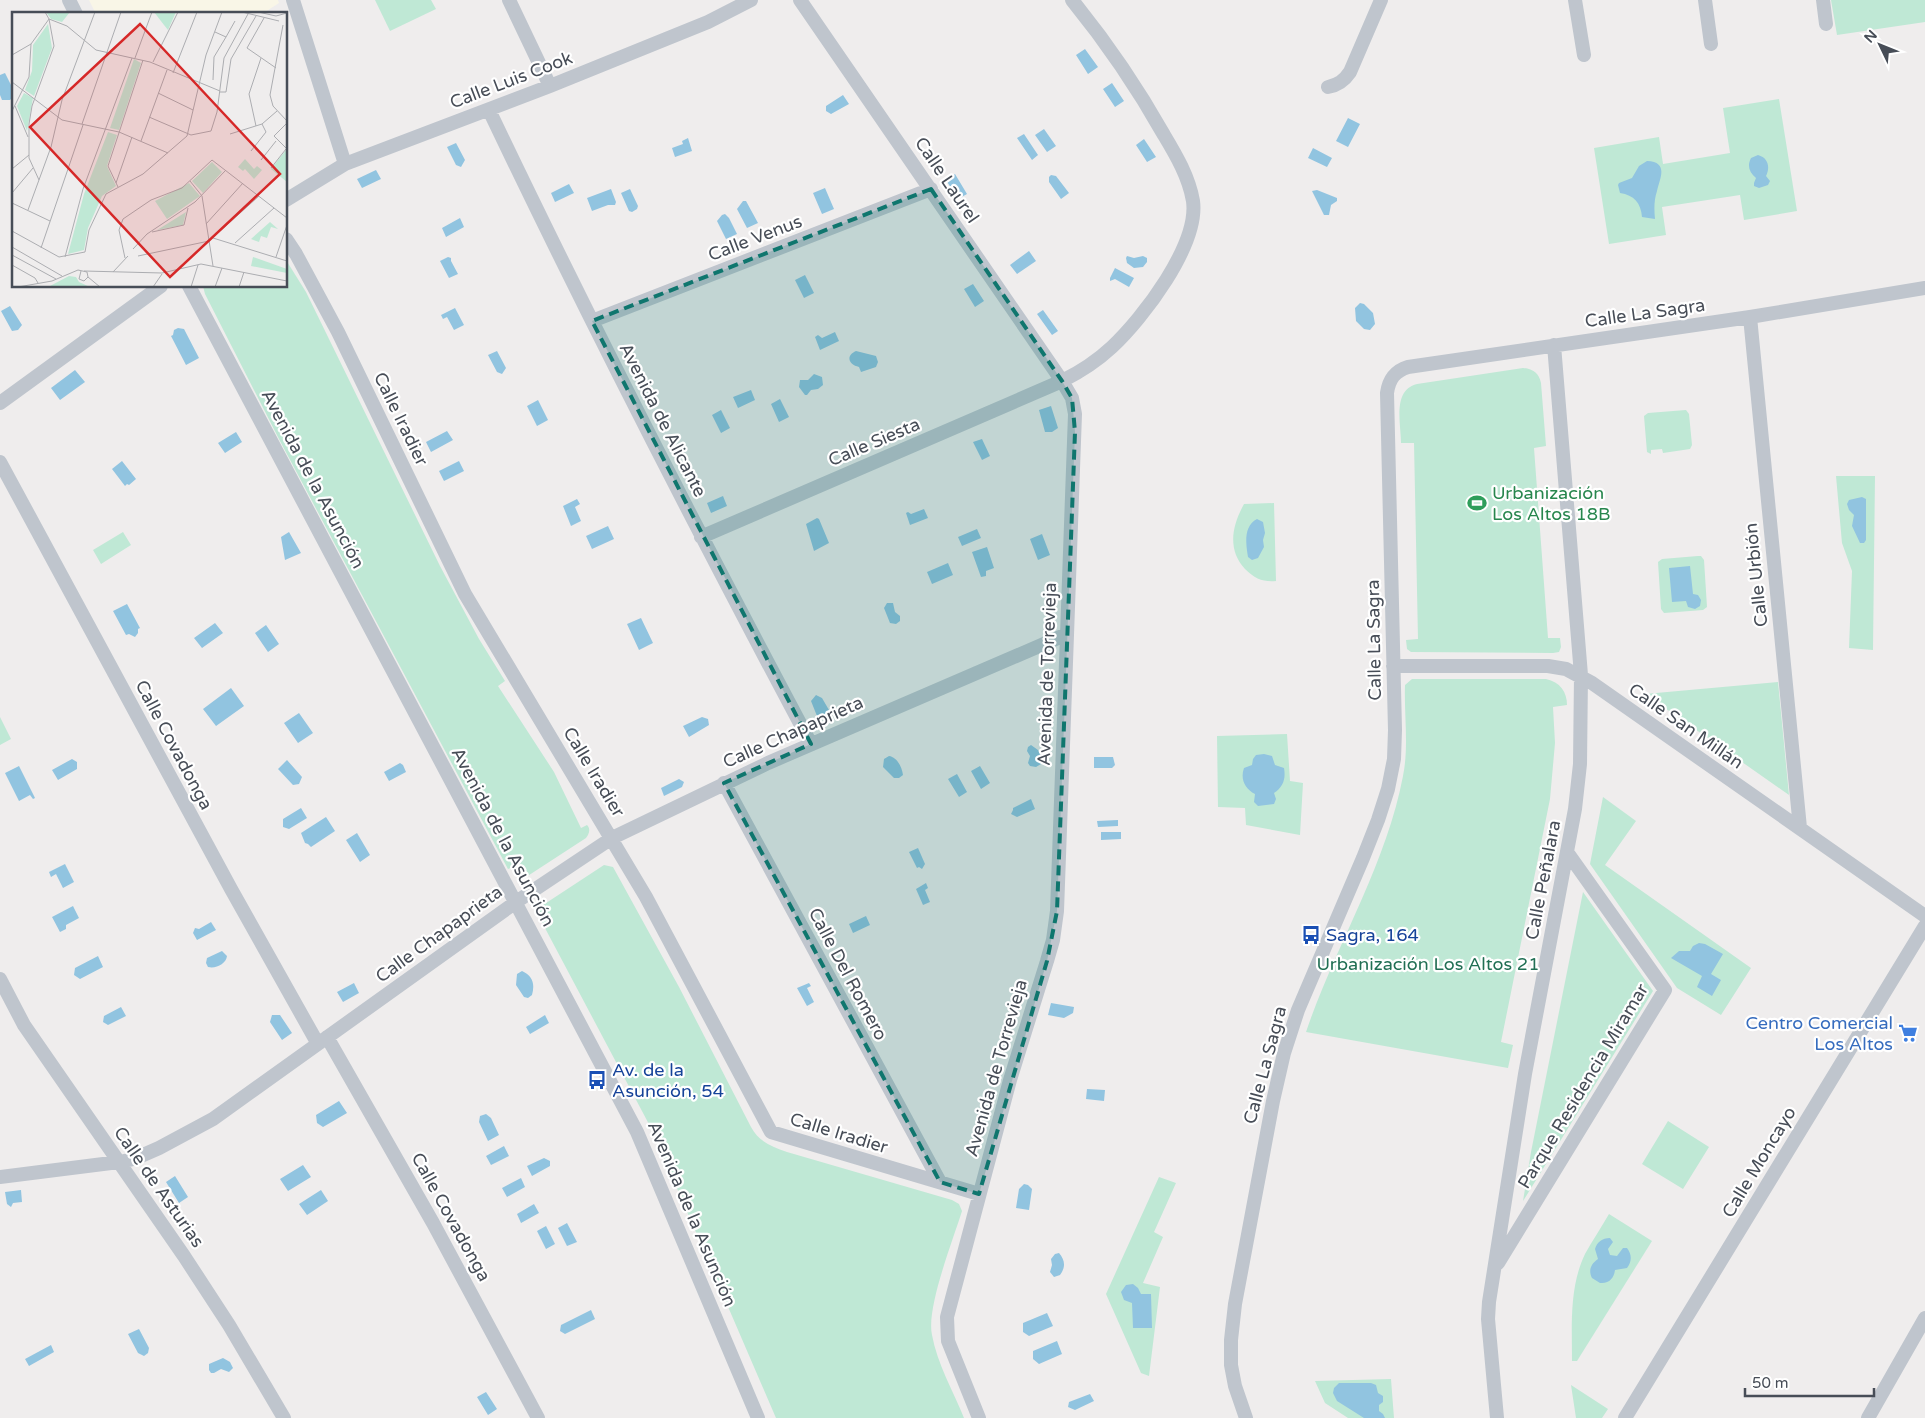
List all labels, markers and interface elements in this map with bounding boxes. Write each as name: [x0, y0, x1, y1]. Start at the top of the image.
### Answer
inset map: [12, 12, 288, 288]
north arrow: [1855, 20, 1905, 70]
text: N: [1861, 27, 1881, 46]
street label: Calle Luis Cook: [447, 46, 576, 113]
street label: Calle Laurel: [910, 133, 984, 227]
street label: Calle Venus: [705, 210, 805, 266]
street label: Calle La Sagra: [1583, 294, 1707, 332]
street label: Avenida de Alicante: [615, 339, 711, 501]
street label: Calle Iradier: [369, 369, 433, 469]
street label: Avenida de la Asunción: [256, 386, 370, 572]
street label: Calle Siesta: [825, 413, 923, 471]
place label: Urbanización Los Altos 18B: [1492, 482, 1611, 525]
sports icon: Urbanización Los Altos 18B: [1466, 492, 1488, 514]
street label: Calle Urbión: [1740, 522, 1772, 628]
street label: Calle La Sagra: [1362, 579, 1386, 701]
street label: Avenida de Torrevieja: [1033, 582, 1061, 766]
street label: Calle Covadonga: [131, 676, 217, 814]
street label: Calle San Millán: [1624, 678, 1748, 774]
street label: Calle Chapaprieta: [719, 691, 867, 773]
street label: Calle Iradier: [558, 723, 630, 821]
street label: Avenida de la Asunción: [446, 744, 560, 930]
street label: Calle Peñalara: [1521, 818, 1565, 942]
street label: Calle Chapaprieta: [371, 881, 507, 987]
street label: Calle Del Romero: [804, 904, 892, 1044]
bus stop icon: Sagra, 164: [1300, 924, 1322, 946]
place label: Sagra, 164: [1326, 924, 1419, 946]
park label: Urbanización Los Altos 21: [1317, 953, 1539, 975]
street label: Avenida de Torrevieja: [960, 977, 1032, 1159]
street label: Parque Residencia Miramar: [1513, 979, 1653, 1193]
street label: Calle La Sagra: [1239, 1004, 1291, 1126]
place label: Centro Comercial Los Altos: [1746, 1012, 1893, 1055]
supermarket icon: Centro Comercial Los Altos: [1897, 1022, 1919, 1044]
place label: Av. de la Asunción, 54: [612, 1059, 724, 1102]
bus stop icon: Av. de la Asunción, 54: [586, 1069, 608, 1091]
street label: Calle Moncayo: [1717, 1102, 1801, 1221]
street label: Calle Iradier: [787, 1108, 891, 1158]
street label: Avenida de la Asunción: [643, 1118, 741, 1310]
street label: Calle de Asturias: [109, 1122, 209, 1252]
street label: Calle Covadonga: [407, 1149, 495, 1285]
scale bar: [1745, 1366, 1874, 1398]
text: 50 m: [1752, 1374, 1789, 1392]

